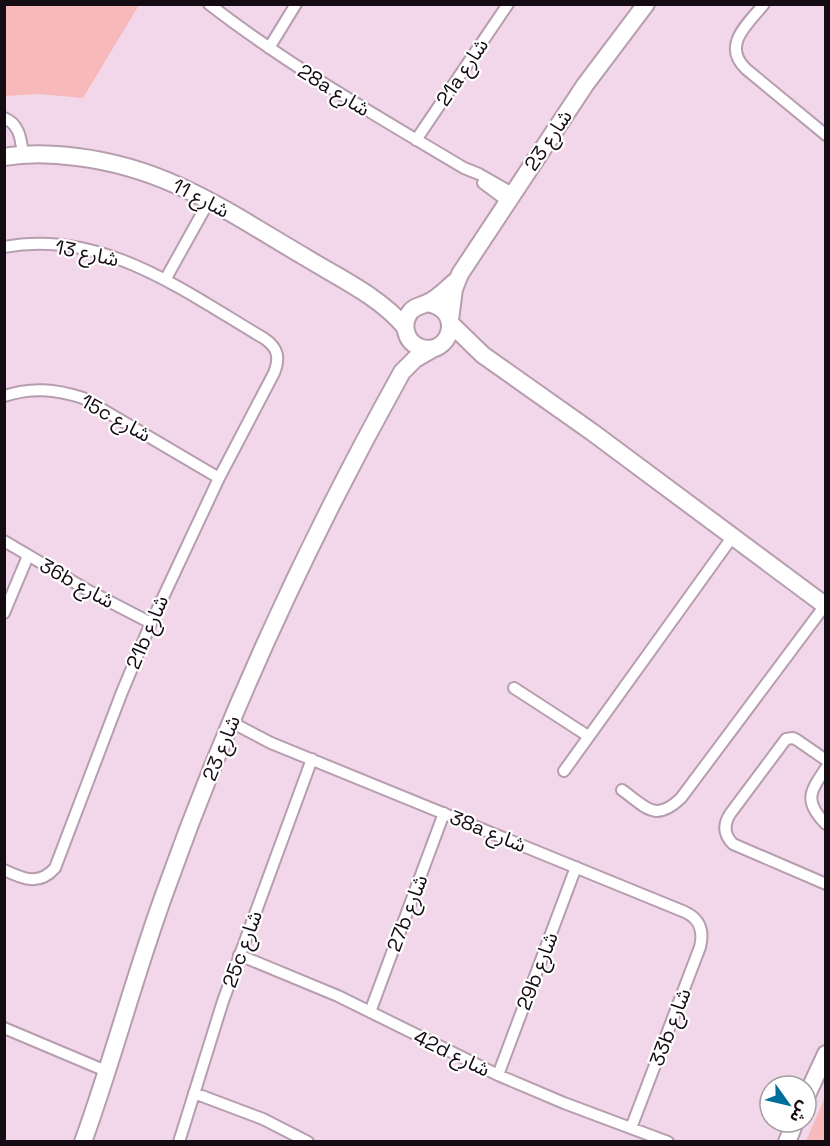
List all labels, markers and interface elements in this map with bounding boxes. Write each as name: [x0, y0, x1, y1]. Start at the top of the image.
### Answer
street label: 21a شارع: [430, 33, 496, 112]
street label: 28a شارع: [292, 58, 375, 124]
street label: شارع 23: [518, 104, 580, 177]
street label: شارع 11: [167, 172, 234, 226]
street label: شارع 13: [52, 234, 121, 274]
street label: 15c شارع: [75, 388, 156, 450]
street label: 36b شارع: [34, 552, 119, 616]
street label: 21b شارع: [120, 591, 176, 674]
street label: شارع 23: [196, 712, 248, 785]
street label: 38a شارع: [445, 804, 530, 860]
street label: 27b شارع: [380, 871, 435, 956]
street label: 25c شارع: [216, 907, 270, 992]
street label: 29b شارع: [510, 928, 566, 1014]
street label: 33b شارع: [643, 984, 699, 1070]
street label: 42d شارع: [409, 1023, 494, 1084]
north arrow: [758, 1074, 818, 1134]
text: ش: [785, 1097, 815, 1127]

